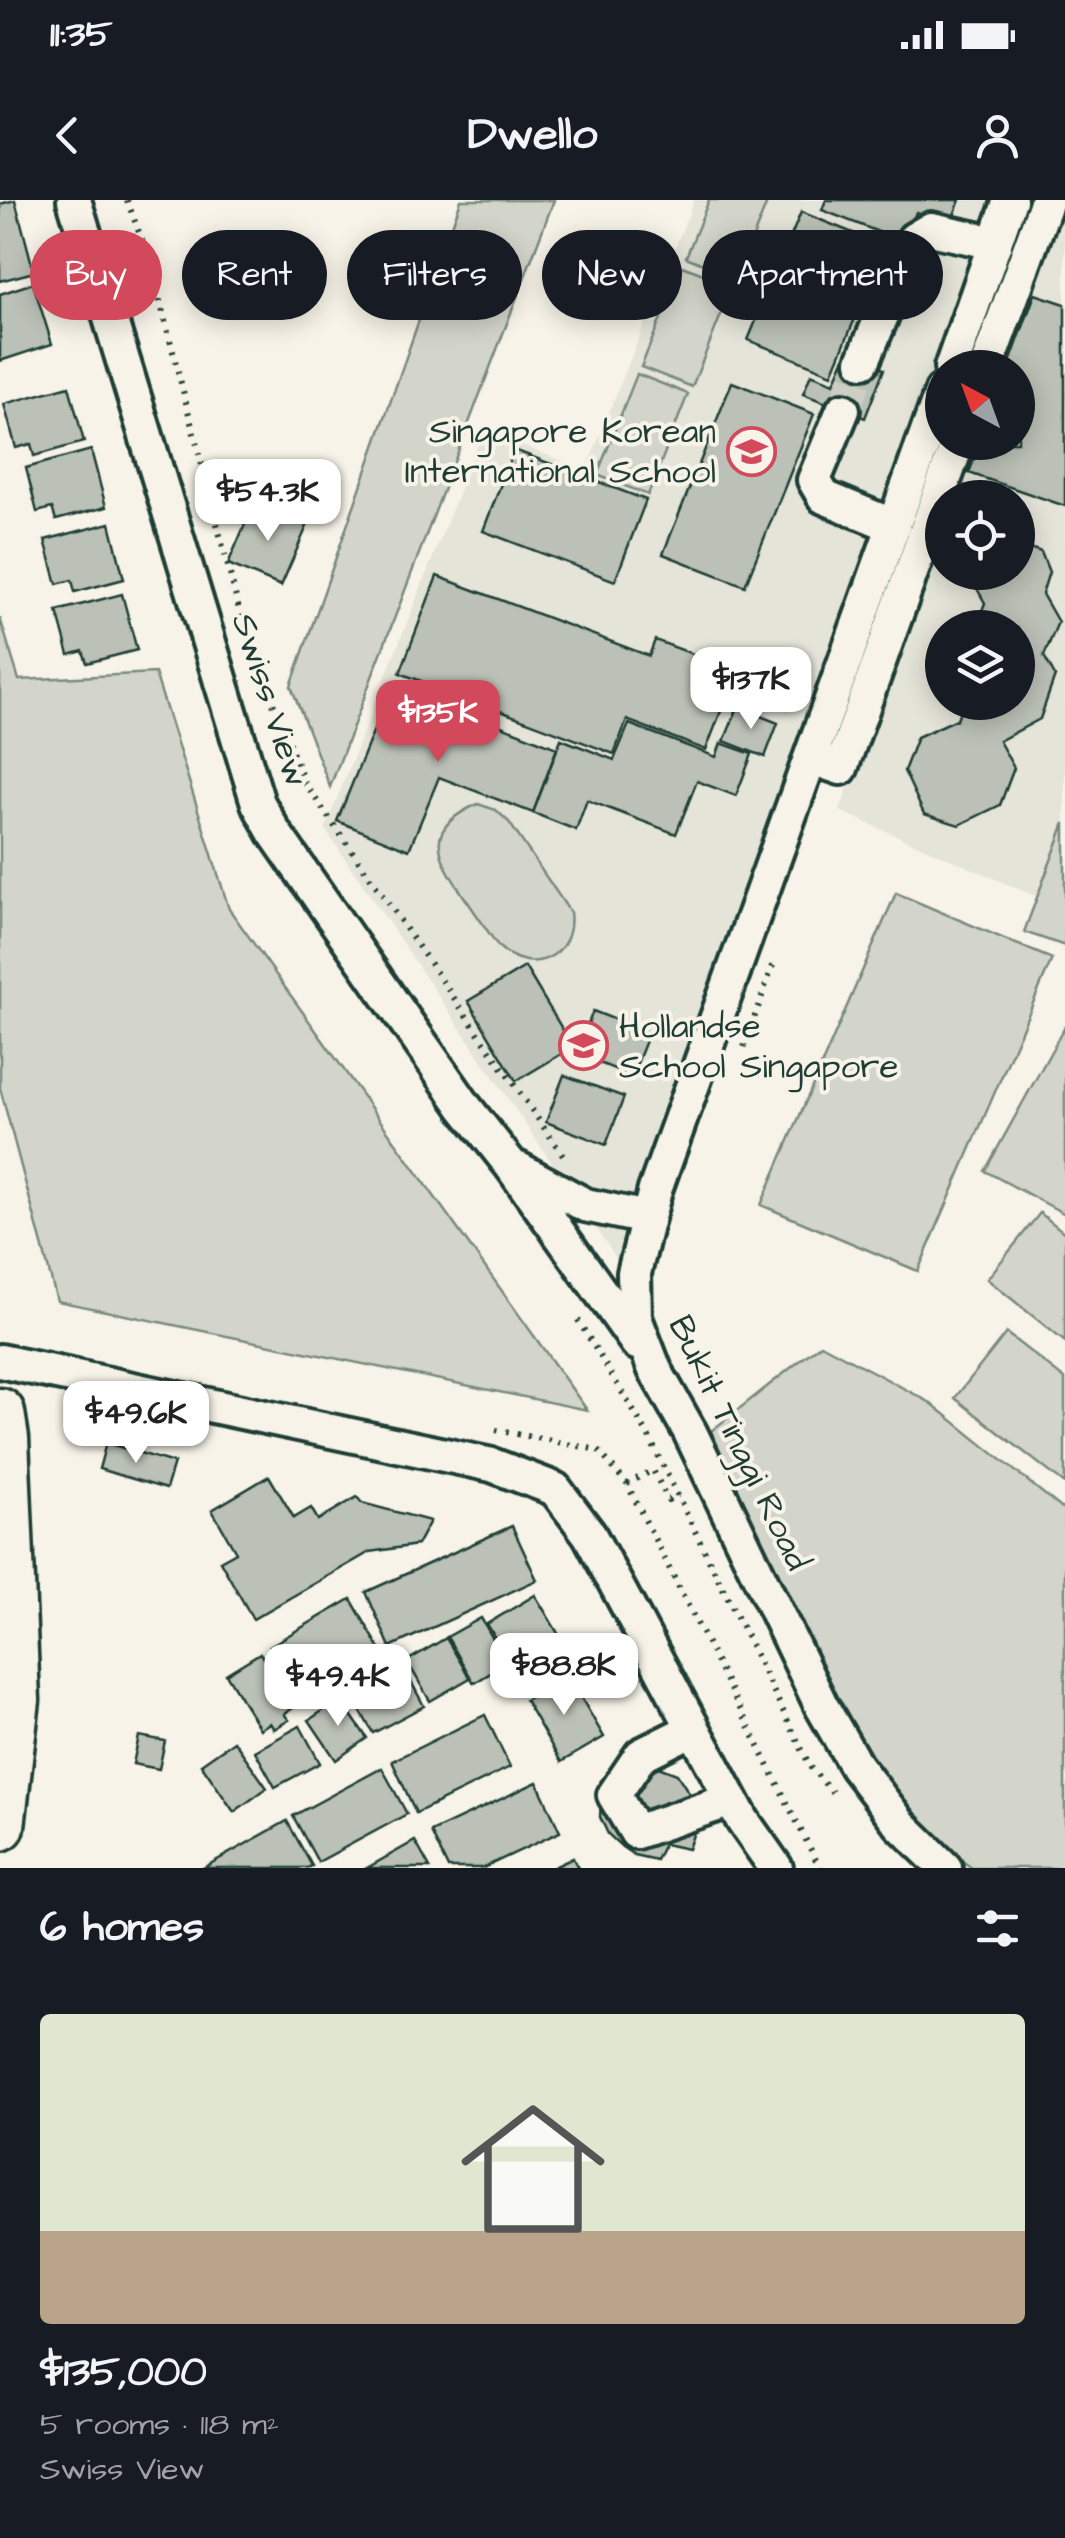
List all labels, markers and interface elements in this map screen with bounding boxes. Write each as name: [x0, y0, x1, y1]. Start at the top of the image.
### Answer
text: 11:35: [50, 9, 112, 61]
text: Dwello: [468, 104, 597, 166]
icon: back: [40, 108, 95, 163]
icon: person: [970, 108, 1025, 163]
chip: Buy: [30, 230, 162, 320]
chip: Rent: [182, 230, 327, 320]
chip: Filters: [347, 230, 522, 320]
chip: New: [542, 230, 682, 320]
chip: Apartment: [702, 230, 943, 320]
north arrow: [925, 350, 1035, 460]
map controls: [925, 350, 1035, 720]
place label: Singapore Korean International School: [405, 407, 716, 496]
school or university icon: Singapore Korean International School: [725, 425, 777, 477]
pin: $54.3K: [187, 459, 349, 544]
text: $54.3K: [217, 469, 319, 514]
button: locate: [925, 480, 1035, 590]
street label: Swiss View: [219, 607, 321, 793]
button: layers: [925, 610, 1035, 720]
pin: $137K: [681, 647, 821, 732]
text: $137K: [712, 657, 790, 702]
pin: $135K: [368, 680, 508, 765]
text: $135K: [398, 690, 478, 735]
place label: Hollandse School Singapore: [619, 1002, 898, 1093]
school or university icon: Hollandse School Singapore: [558, 1020, 610, 1072]
street label: Bukit Tinggi Road: [654, 1307, 822, 1580]
pin: $49.6K: [55, 1381, 217, 1466]
text: $49.6K: [85, 1391, 187, 1436]
pin: $88.8K: [483, 1633, 645, 1718]
text: $88.8K: [512, 1643, 616, 1688]
pin: $49.4K: [257, 1644, 419, 1729]
text: $49.4K: [286, 1654, 390, 1699]
text: 6 homes: [40, 1899, 204, 1957]
icon: filters: [970, 1901, 1025, 1956]
icon: home: [443, 2079, 623, 2259]
text: $135,000: [40, 2344, 207, 2402]
text: 5 rooms · 118 m²: [40, 2402, 279, 2447]
text: Swiss View: [40, 2447, 204, 2492]

